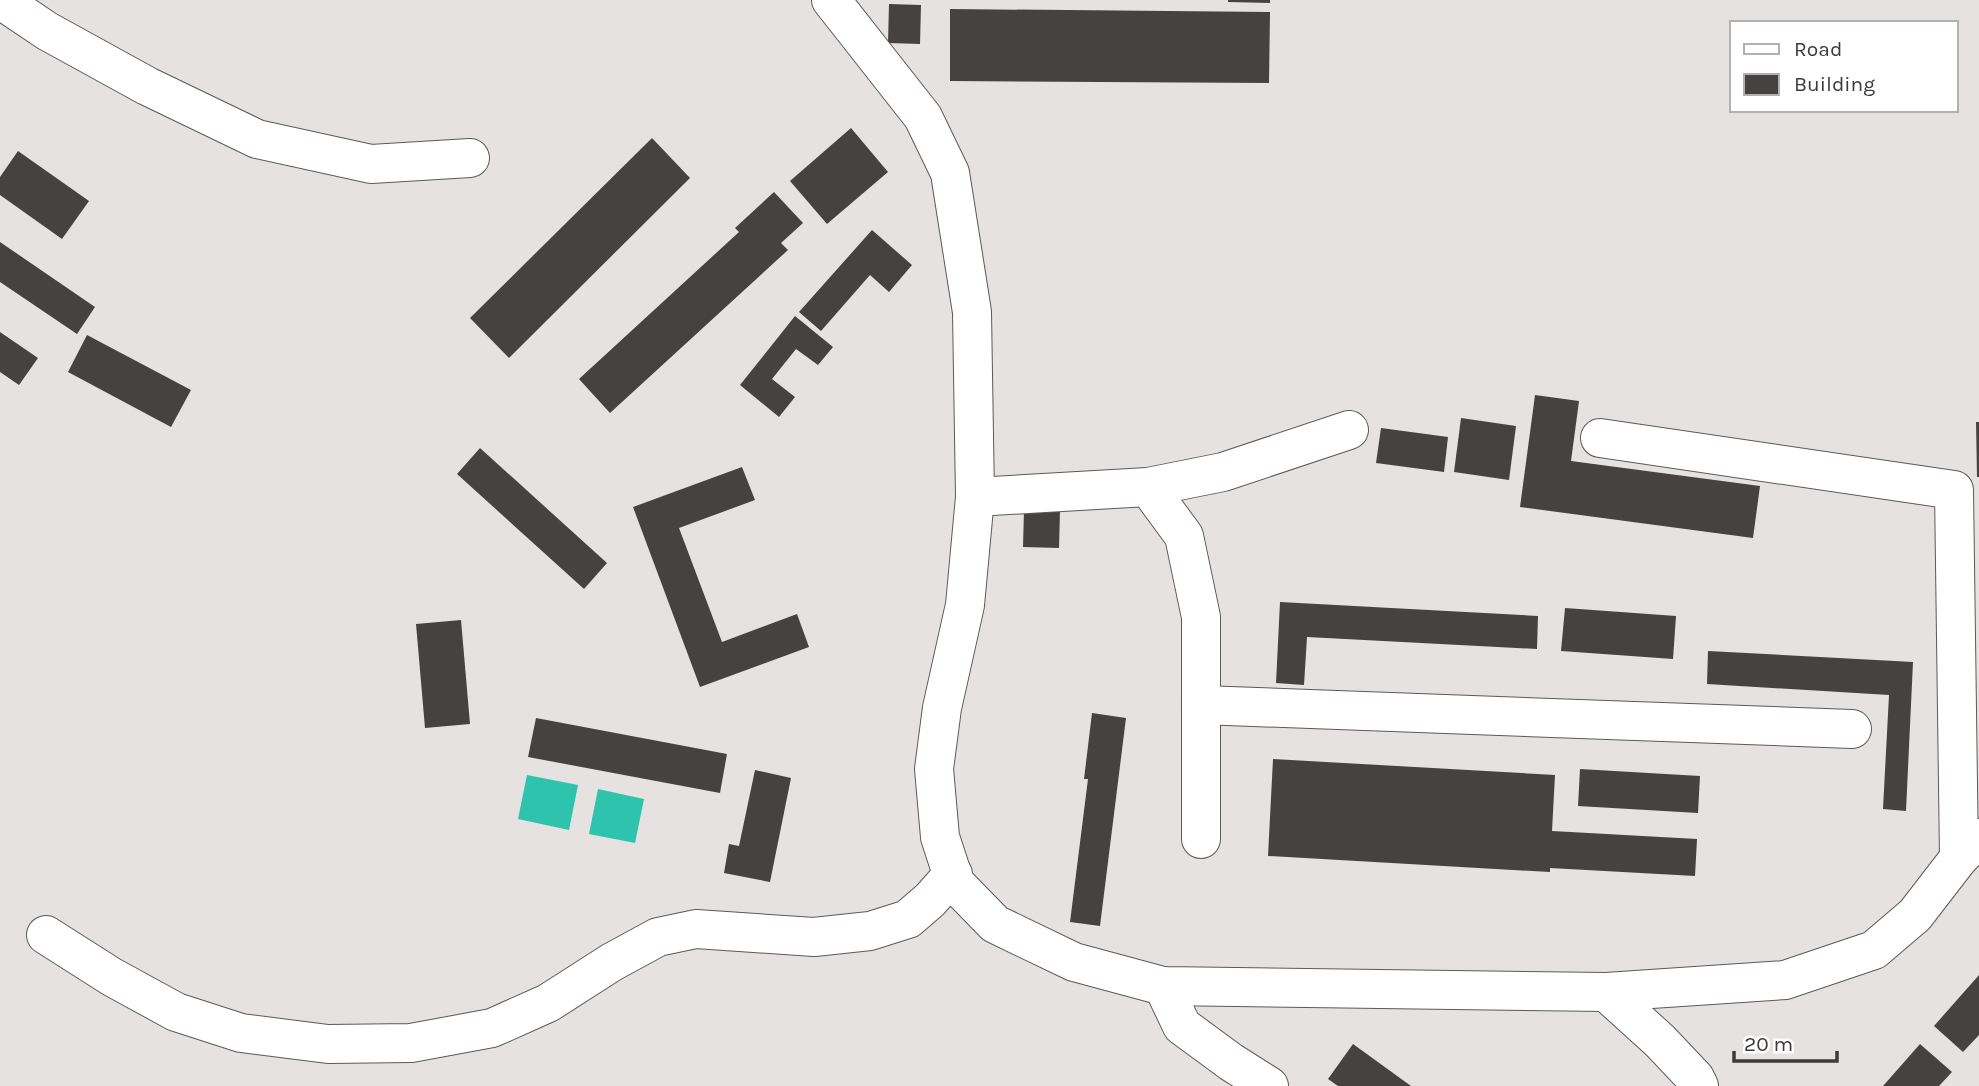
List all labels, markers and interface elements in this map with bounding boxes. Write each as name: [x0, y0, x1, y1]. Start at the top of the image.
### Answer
legend: [1730, 21, 1958, 112]
text: Road: [1794, 37, 1842, 61]
text: Building: [1794, 72, 1875, 96]
scale bar: [1734, 1020, 1837, 1064]
text: 20 m: [1744, 1032, 1793, 1056]

